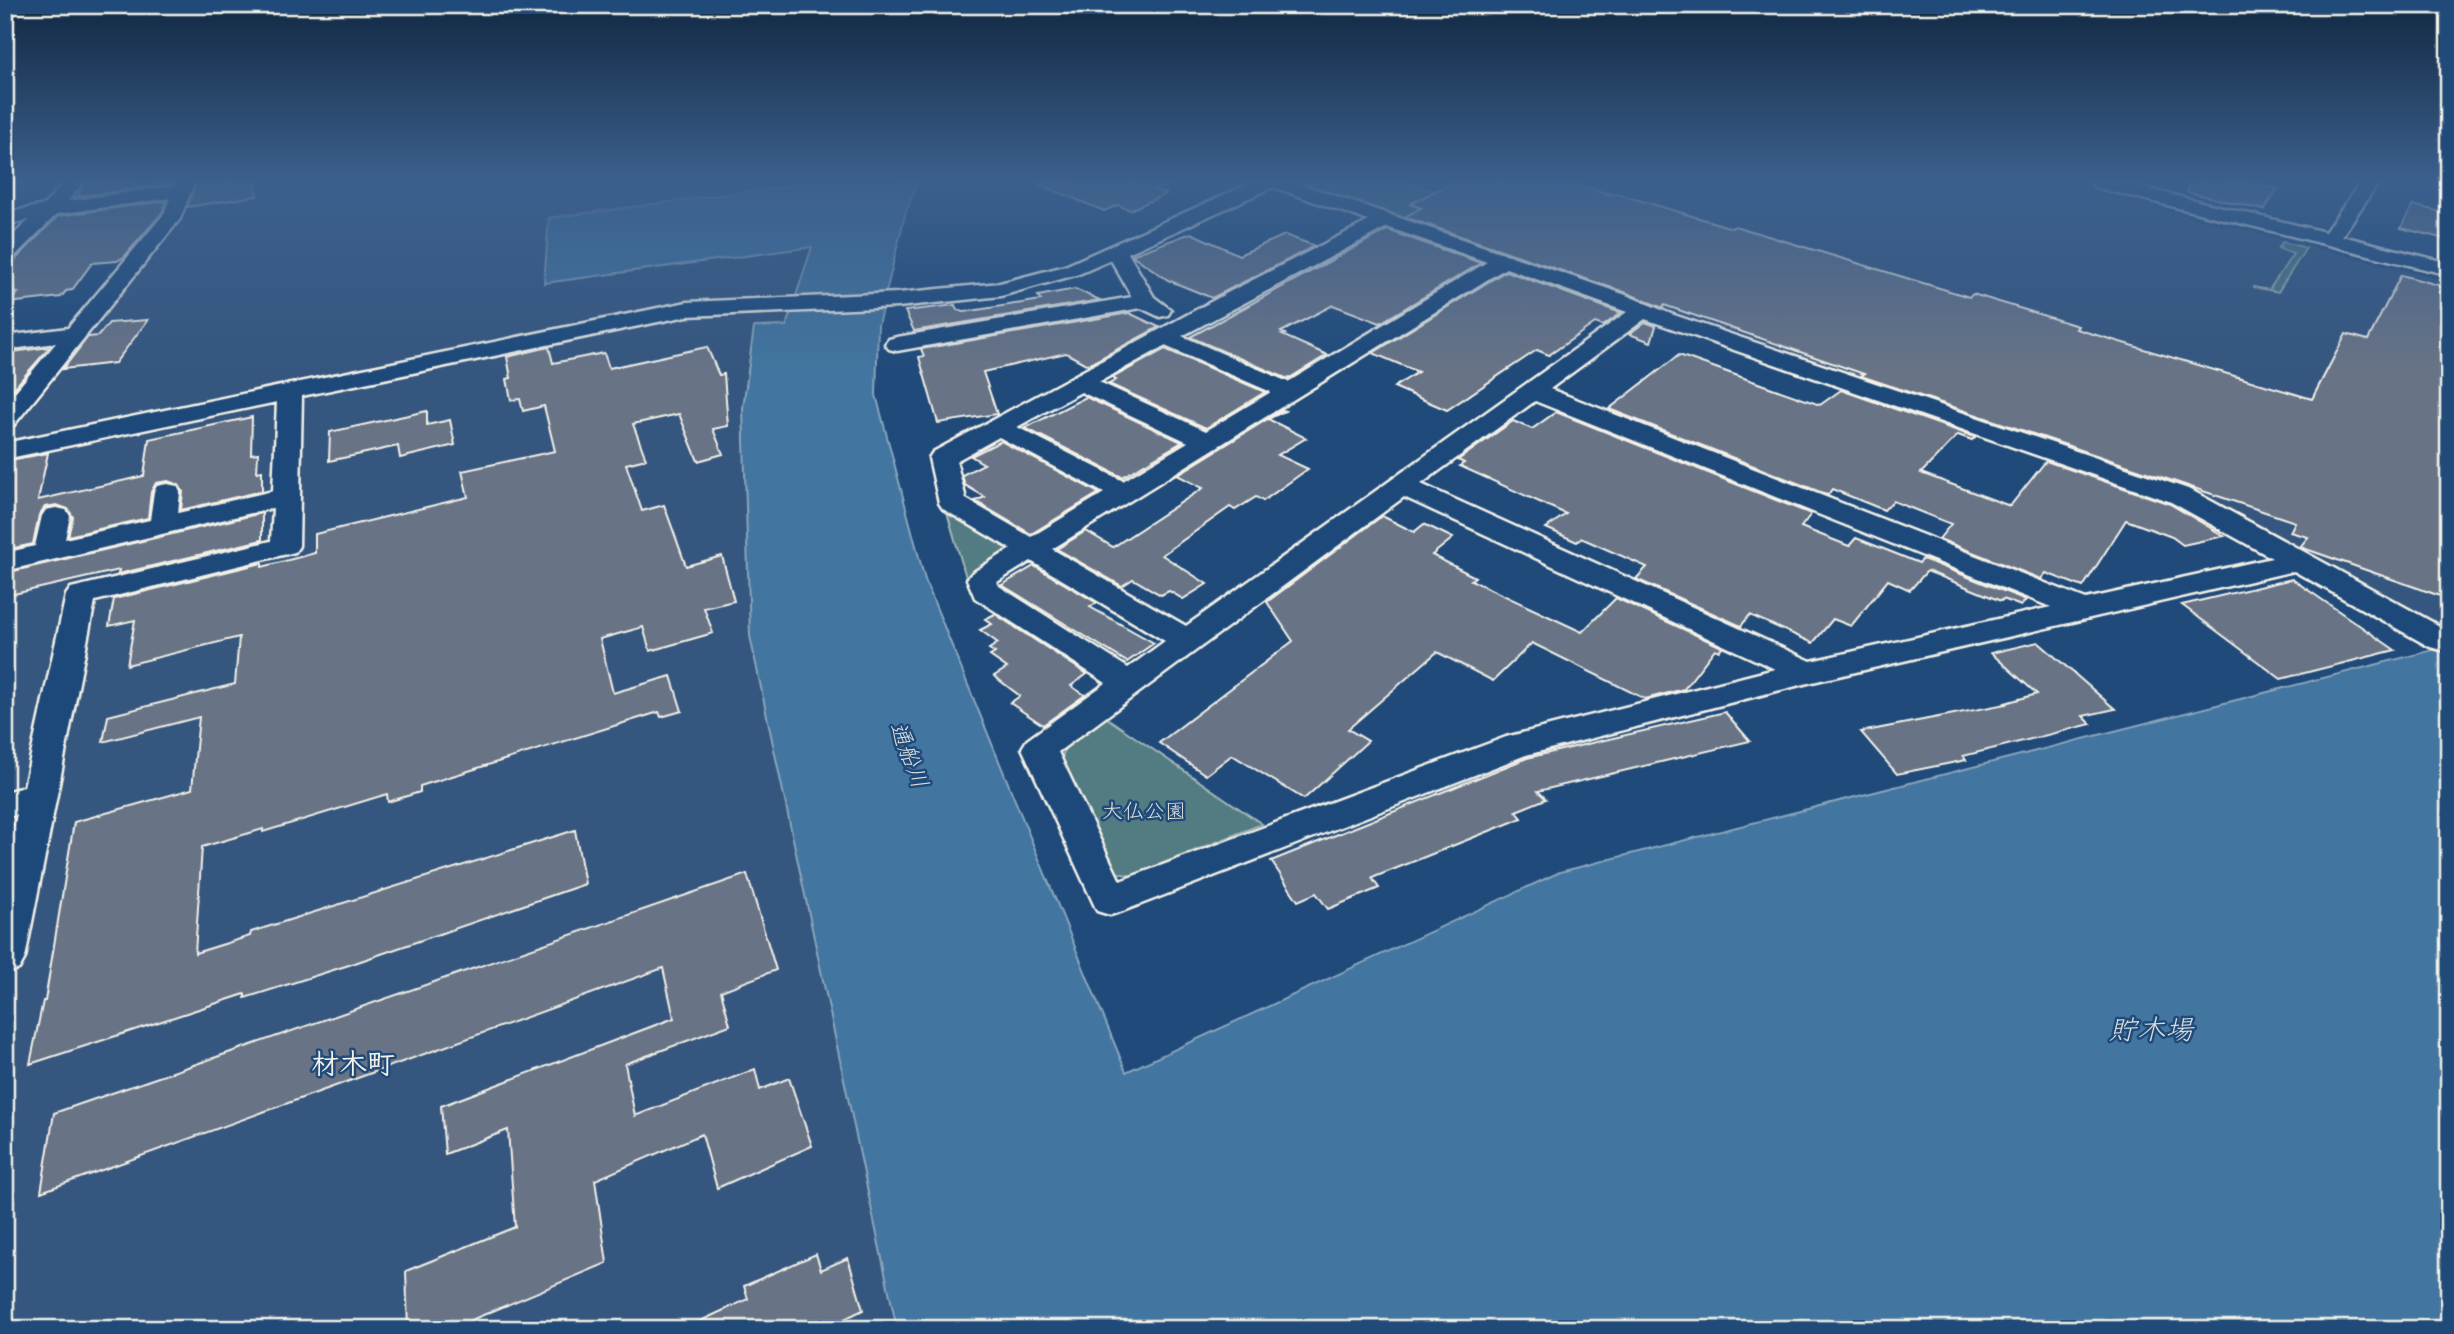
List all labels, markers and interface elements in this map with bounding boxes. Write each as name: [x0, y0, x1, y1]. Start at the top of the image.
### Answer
water label: 通船川: [883, 718, 935, 792]
park label: 大仏公園: [1102, 798, 1186, 825]
water label: 貯木場: [2109, 1013, 2195, 1048]
district label: 材木町: [311, 1047, 395, 1082]

